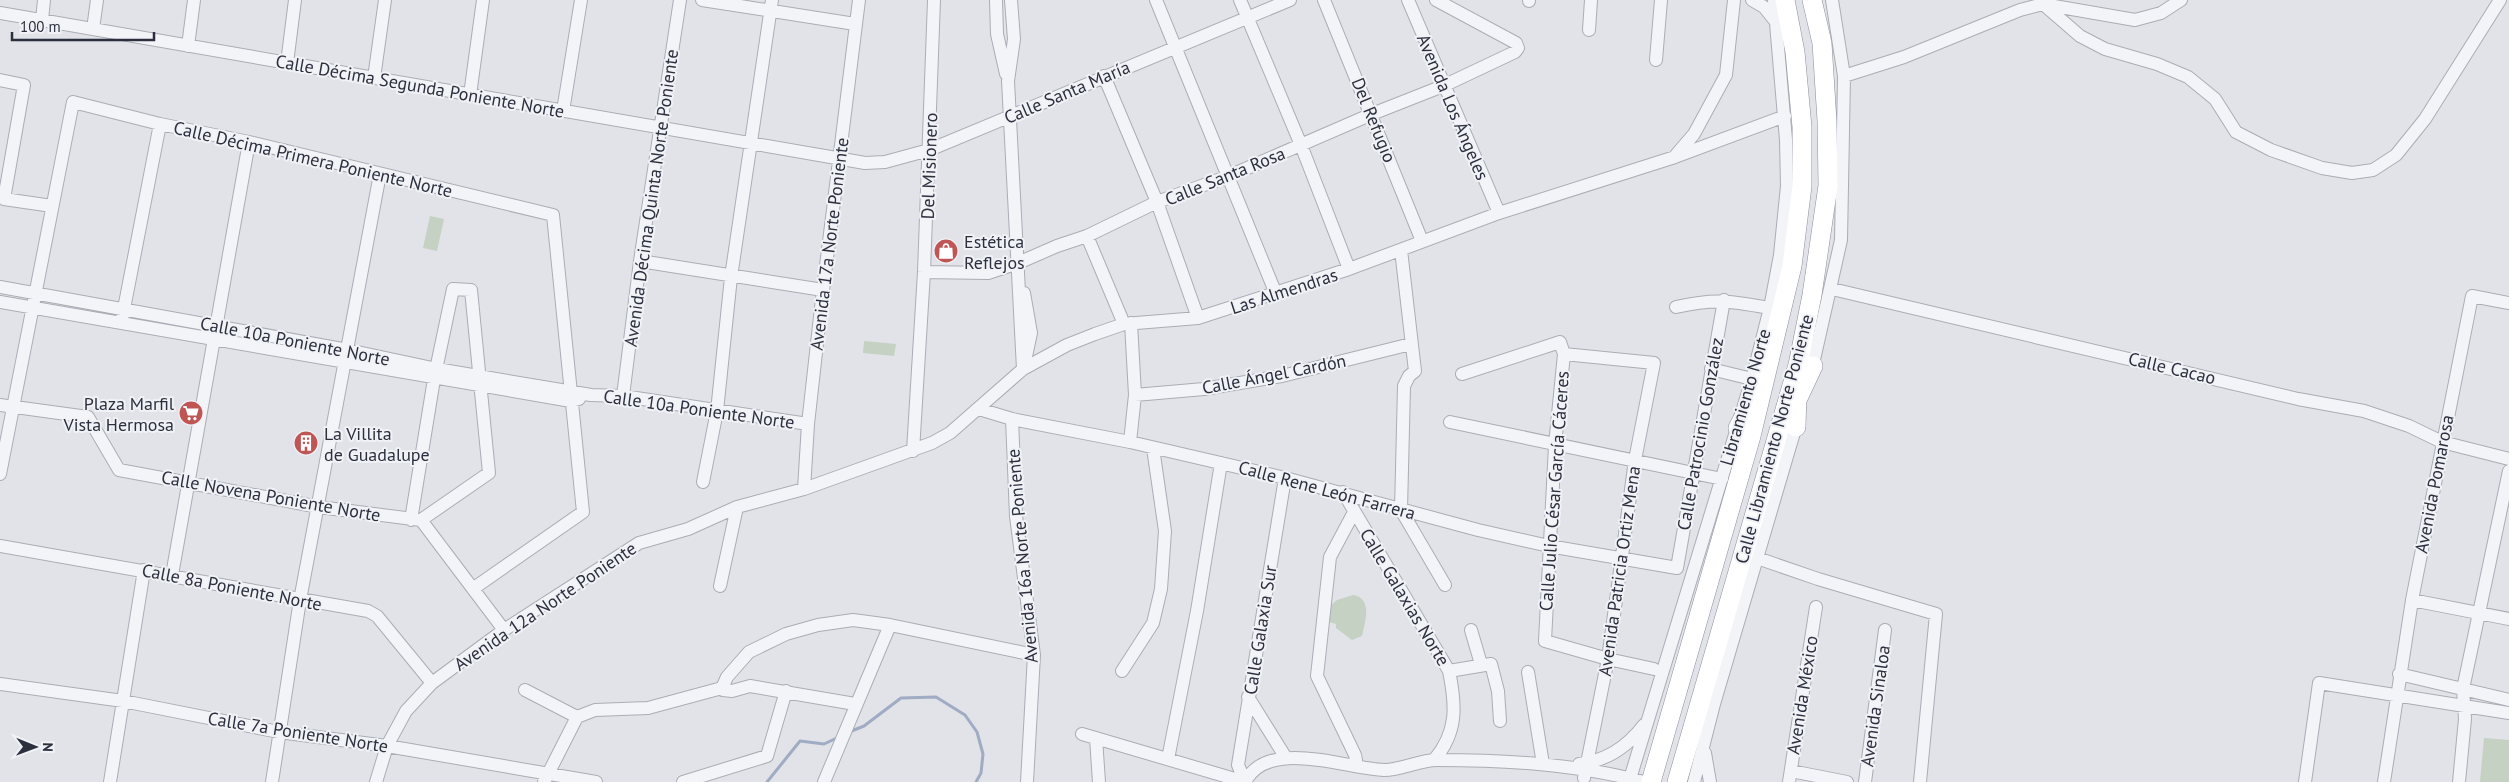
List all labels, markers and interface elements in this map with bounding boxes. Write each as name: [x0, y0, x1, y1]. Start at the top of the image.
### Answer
scale bar: [12, 10, 155, 42]
text: 100 m: [20, 17, 61, 36]
street label: Avenida Los Ángeles: [1412, 30, 1494, 184]
street label: Avenida Décima Quinta Norte Poniente: [619, 48, 683, 348]
street label: Calle Décima Segunda Poniente Norte: [274, 49, 566, 123]
street label: Calle Santa María: [1001, 55, 1133, 129]
street label: Del Refugio: [1347, 74, 1401, 166]
street label: Del Misionero: [916, 112, 942, 220]
street label: Calle Décima Primera Poniente Norte: [171, 116, 455, 202]
street label: Avenida 17a Norte Poniente: [805, 136, 853, 352]
street label: Calle Santa Rosa: [1162, 141, 1288, 211]
place label: Estética Reflejos: [964, 230, 1025, 274]
shop icon: Estética Reflejos: [933, 238, 959, 264]
street label: Las Almendras: [1227, 263, 1341, 319]
street label: Calle 10a Poniente Norte: [198, 311, 392, 371]
street label: Calle Libramiento Norte Poniente: [1730, 312, 1818, 566]
street label: Libramiento Norte: [1714, 326, 1776, 468]
street label: Calle Patrocinio González: [1672, 336, 1728, 532]
street label: Calle Cacao: [2126, 347, 2218, 389]
street label: Calle Ángel Cardón: [1200, 349, 1348, 399]
street label: Calle Julio César García Cáceres: [1534, 370, 1574, 612]
street label: Calle 10a Poniente Norte: [602, 384, 796, 434]
place label: Plaza Marfil Vista Hermosa: [62, 392, 175, 436]
supermarket icon: Plaza Marfil Vista Hermosa: [178, 400, 204, 426]
street label: Avenida Pomarosa: [2409, 413, 2459, 555]
place label: La Villita de Guadalupe: [324, 422, 430, 466]
building icon: La Villita de Guadalupe: [293, 430, 319, 456]
street label: Avenida 16a Norte Poniente: [1001, 448, 1043, 664]
street label: Calle Rene León Farrera: [1236, 455, 1418, 525]
street label: Avenida Patricia Ortiz Mena: [1593, 464, 1645, 678]
street label: Calle Novena Poniente Norte: [160, 465, 382, 527]
street label: Calle Galaxias Norte: [1355, 524, 1455, 670]
street label: Avenida 12a Norte Poniente: [449, 536, 641, 676]
street label: Calle 8a Poniente Norte: [140, 558, 324, 616]
street label: Calle Galaxia Sur: [1238, 564, 1282, 696]
street label: Avenida México: [1781, 634, 1823, 756]
street label: Avenida Sinaloa: [1855, 644, 1895, 768]
street label: Calle 7a Poniente Norte: [206, 706, 390, 758]
north arrow: [10, 722, 60, 772]
text: N: [39, 742, 57, 752]

